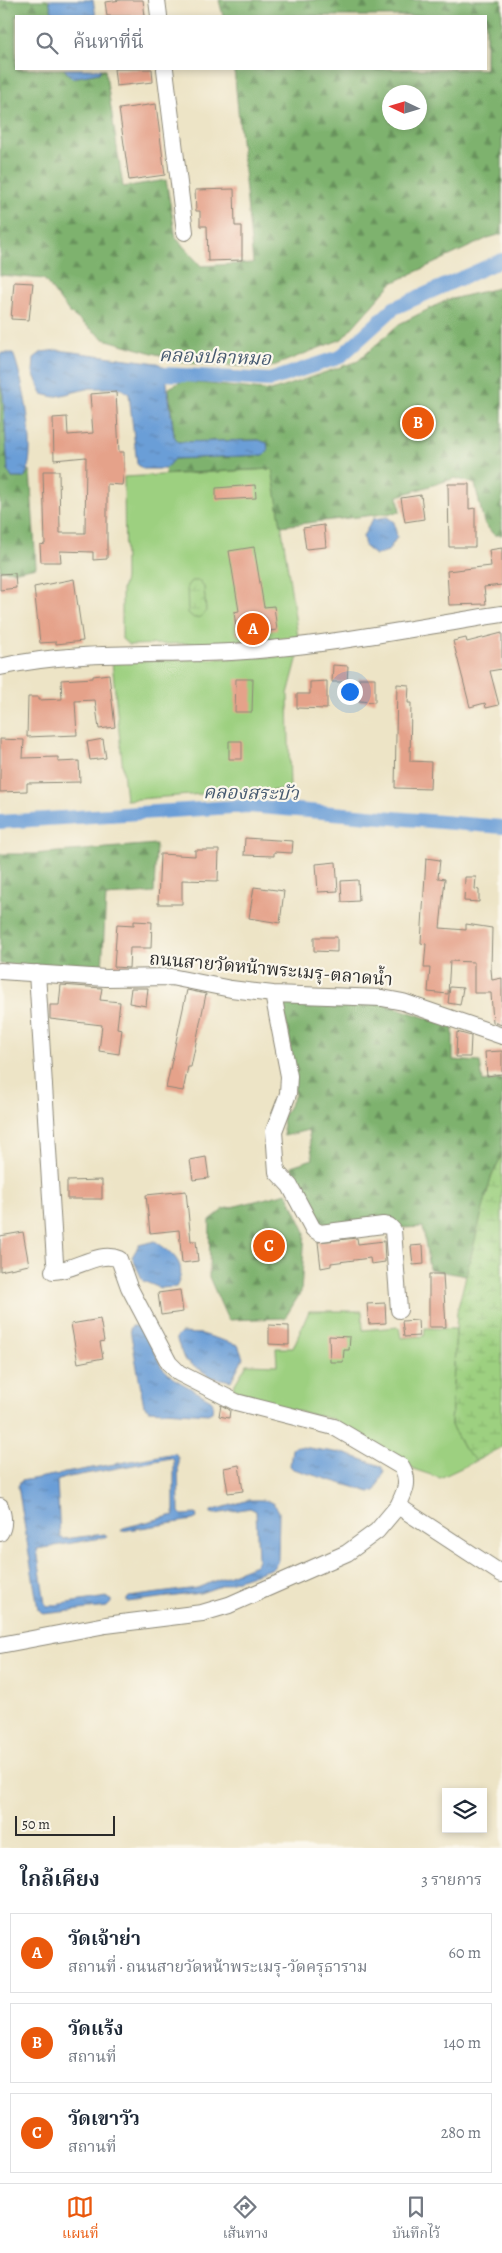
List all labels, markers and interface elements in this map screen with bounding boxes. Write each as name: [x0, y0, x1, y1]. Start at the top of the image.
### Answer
search box: [15, 15, 487, 70]
icon: search: [33, 29, 61, 57]
text: ค้นหาที่นี่: [73, 29, 144, 55]
north arrow: [382, 85, 427, 130]
water label: คลองปลาหมอ: [158, 342, 272, 372]
pin: B: [402, 404, 434, 442]
pin: A: [237, 610, 269, 648]
your location: [337, 679, 363, 705]
water label: คลองสระบัว: [203, 779, 300, 807]
street label: ถนนสายวัดหน้าพระเมรุ-ตลาดน้ำ: [148, 944, 394, 992]
pin: C: [253, 1227, 285, 1265]
map controls: [442, 1788, 487, 1833]
button: layers: [442, 1788, 487, 1833]
scale bar: [15, 1813, 115, 1836]
text: 50 m: [22, 1815, 50, 1834]
text: ใกล้เคียง: [20, 1865, 100, 1893]
text: 3 รายการ: [421, 1869, 482, 1891]
text: วัดเจ้าย่า: [68, 1926, 141, 1952]
text: A: [32, 1942, 42, 1964]
text: 60 m: [449, 1942, 481, 1964]
text: สถานที่ · ถนนสายวัดหน้าพระเมรุ-วัดครุธาราม: [68, 1956, 367, 1978]
text: วัดแร้ง: [68, 2016, 124, 2042]
text: B: [32, 2032, 42, 2054]
text: 140 m: [443, 2032, 481, 2054]
text: สถานที่: [68, 2046, 116, 2068]
text: วัดเขาวัว: [68, 2106, 140, 2132]
text: C: [32, 2122, 42, 2144]
text: 280 m: [441, 2122, 481, 2144]
text: สถานที่: [68, 2136, 116, 2158]
tab: แผนที่: [62, 2193, 99, 2245]
tab: เส้นทาง: [223, 2193, 268, 2245]
tab: บันทึกไว้: [392, 2193, 440, 2245]

